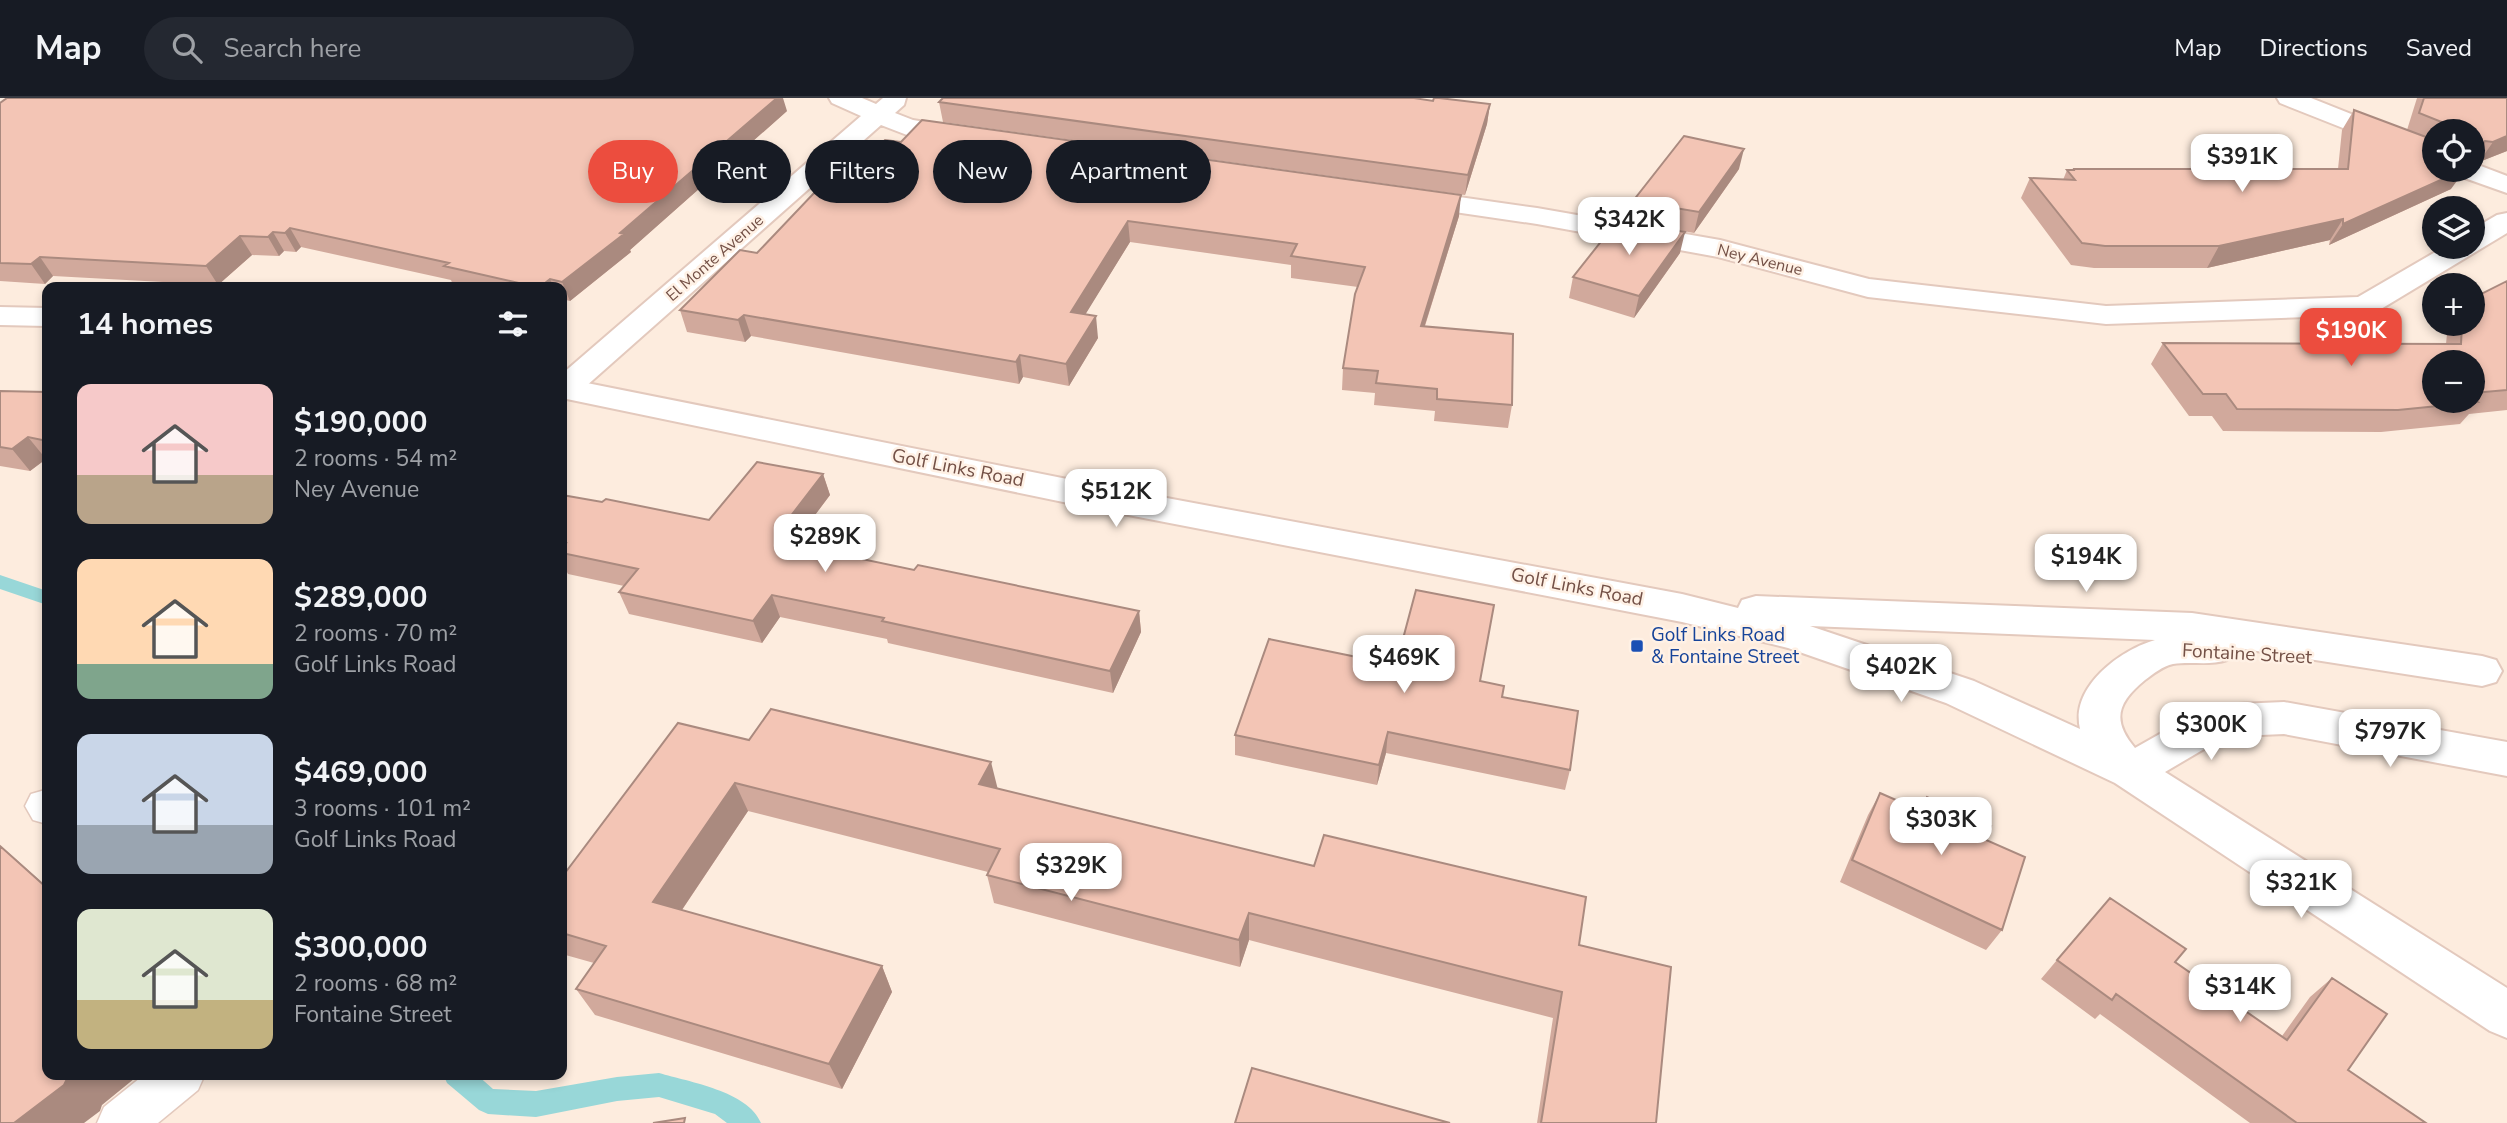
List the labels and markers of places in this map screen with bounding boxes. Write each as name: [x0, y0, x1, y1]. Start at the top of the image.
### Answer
pin: $391K: [2193, 134, 2291, 194]
pin: $342K: [1580, 198, 1678, 257]
pin: $190K: [2302, 308, 2400, 368]
pin: $512K: [1067, 470, 1165, 529]
pin: $289K: [776, 514, 874, 574]
pin: $194K: [2037, 534, 2135, 594]
place label: Golf Links Road & Fontaine Street: [1651, 622, 1800, 670]
pin: $469K: [1355, 636, 1453, 695]
marker: Golf Links Road & Fontaine Street: [1629, 638, 1645, 654]
pin: $402K: [1852, 644, 1950, 704]
pin: $300K: [2162, 702, 2260, 762]
pin: $797K: [2341, 710, 2439, 769]
pin: $303K: [1892, 798, 1990, 857]
pin: $329K: [1022, 844, 1120, 903]
pin: $321K: [2252, 860, 2350, 920]
pin: $314K: [2191, 964, 2289, 1024]

